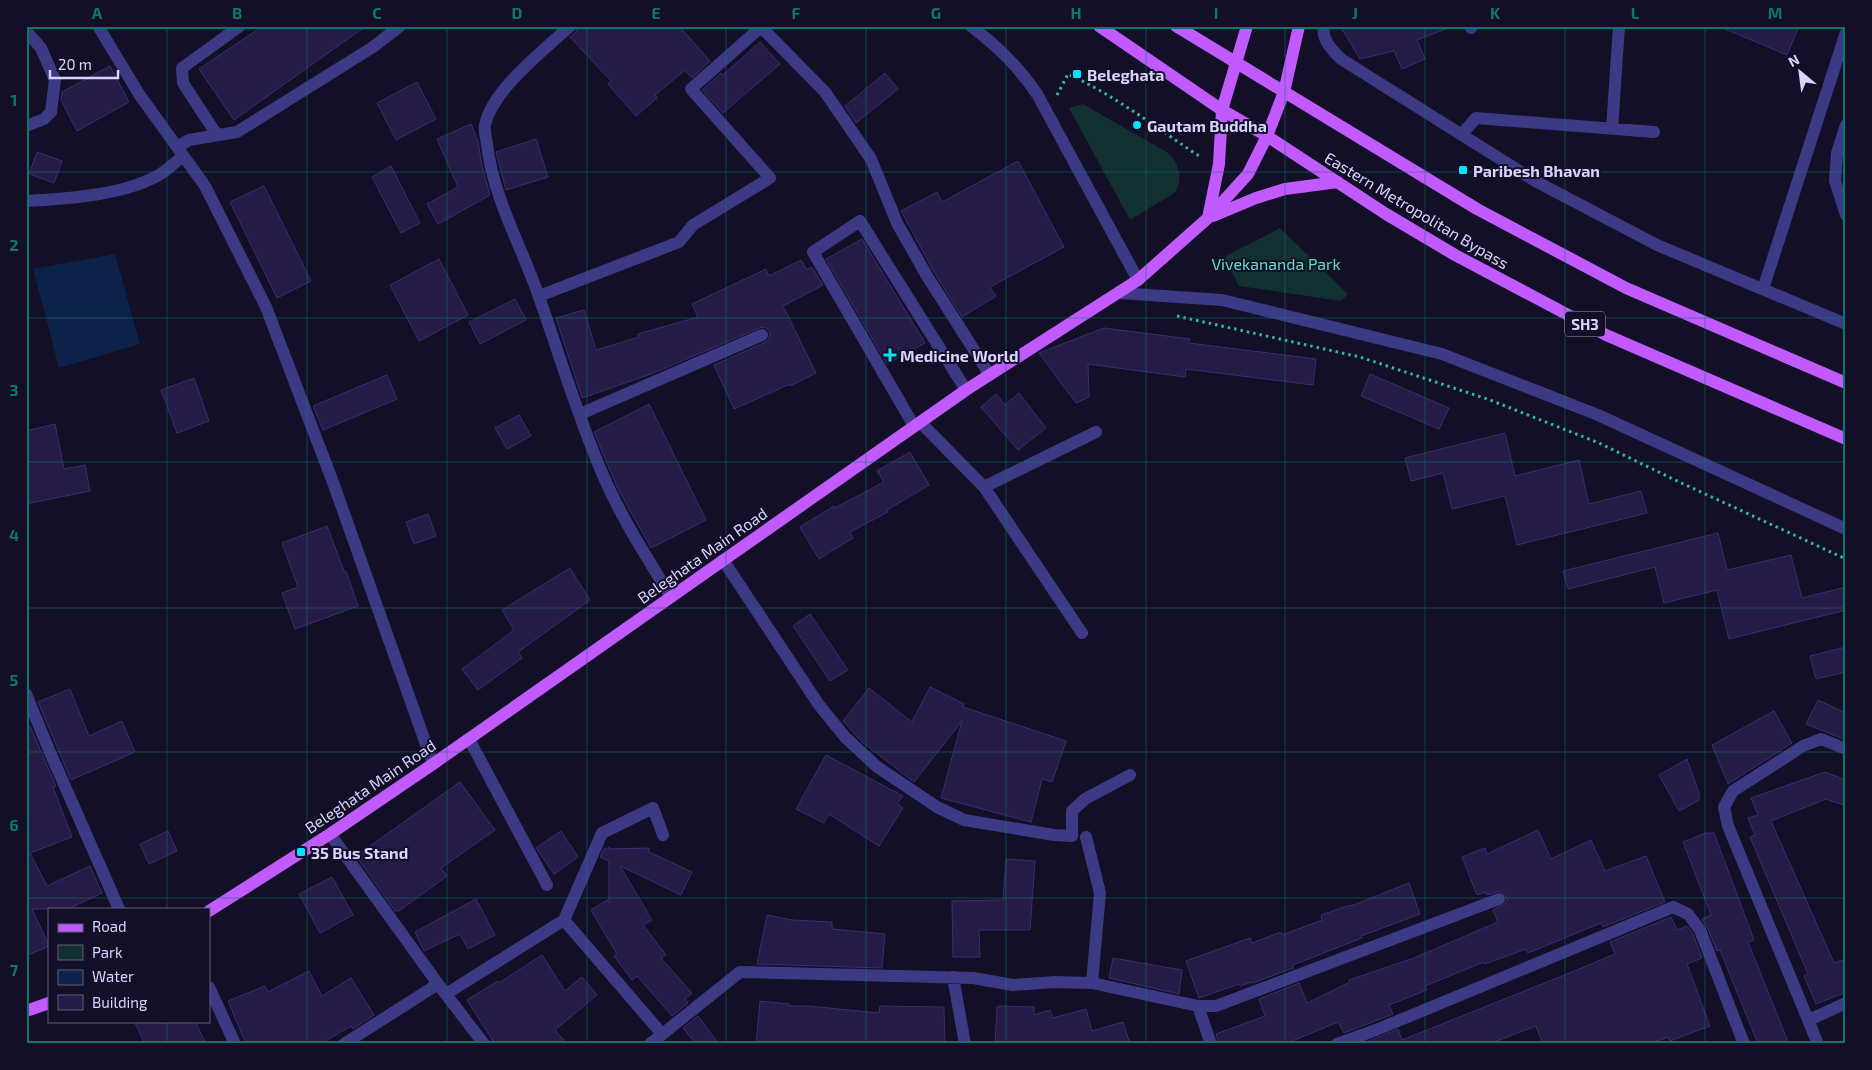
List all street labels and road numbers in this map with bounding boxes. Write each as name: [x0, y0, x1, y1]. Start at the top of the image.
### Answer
street label: Eastern Metropolitan Bypass: [1322, 147, 1512, 273]
road number: SH3: [1565, 312, 1605, 336]
street label: Beleghata Main Road: [634, 503, 770, 607]
street label: Beleghata Main Road: [301, 735, 439, 837]

